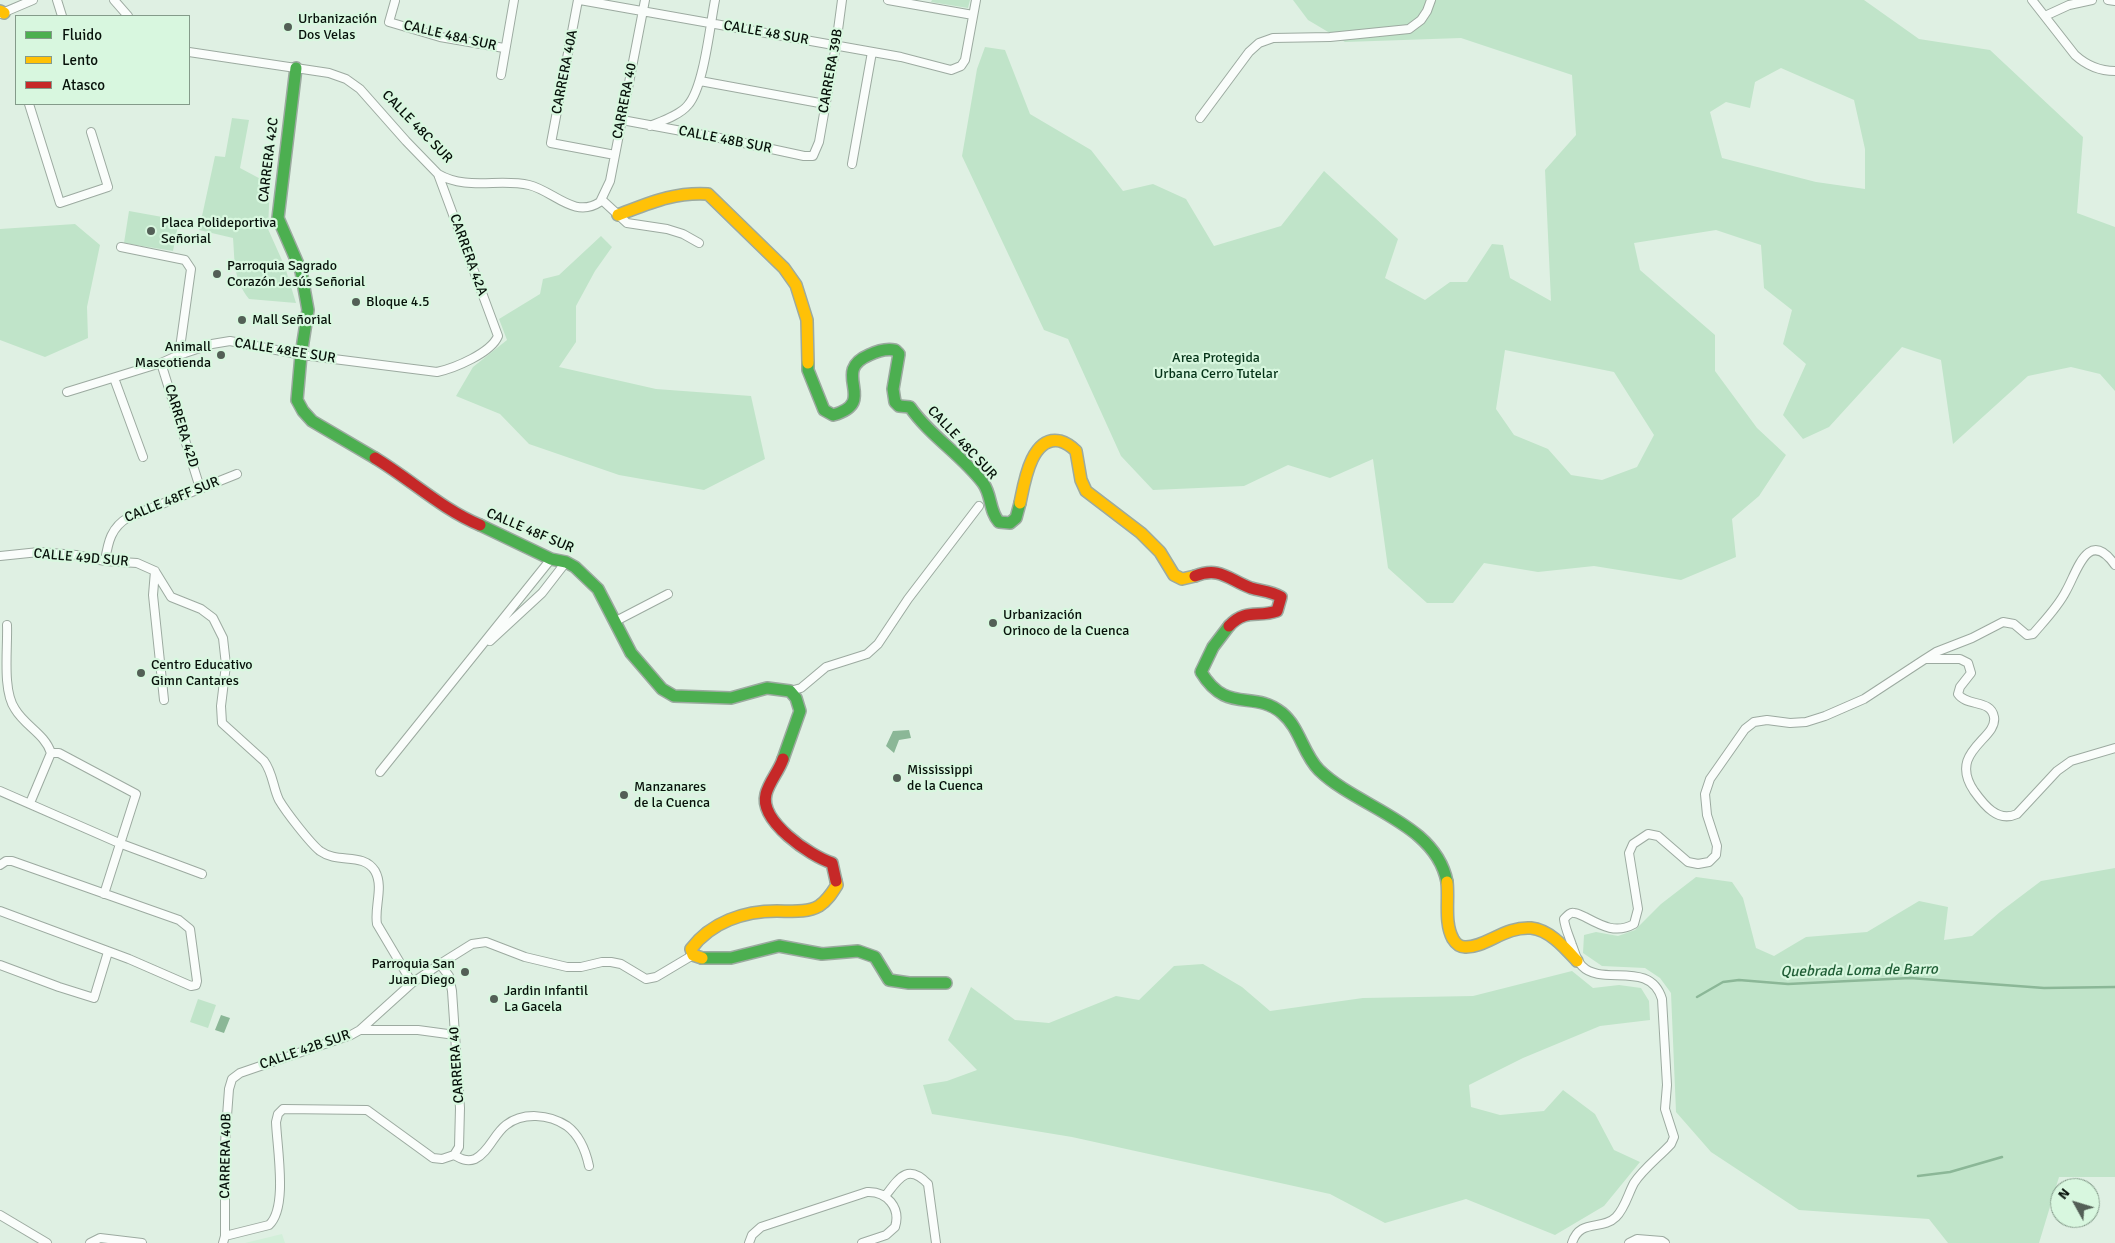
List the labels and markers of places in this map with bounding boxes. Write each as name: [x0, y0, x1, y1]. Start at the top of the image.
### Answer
place label: Urbanización Dos Velas: [298, 11, 377, 44]
marker: Urbanización Dos Velas: [282, 21, 294, 33]
place label: Placa Polideportiva Señorial: [161, 215, 276, 248]
marker: Placa Polideportiva Señorial: [145, 225, 157, 237]
place label: Parroquia Sagrado Corazón Jesús Señorial: [227, 258, 365, 290]
marker: Parroquia Sagrado Corazón Jesús Señorial: [211, 268, 223, 280]
place label: Bloque 4.5: [366, 294, 430, 310]
marker: Bloque 4.5: [350, 296, 362, 308]
place label: Mall Señorial: [252, 312, 332, 328]
marker: Mall Señorial: [236, 314, 248, 326]
place label: Animall Mascotienda: [135, 339, 211, 372]
marker: Animall Mascotienda: [215, 349, 227, 361]
place label: Urbanización Orinoco de la Cuenca: [1003, 607, 1129, 640]
marker: Urbanización Orinoco de la Cuenca: [987, 617, 999, 629]
place label: Centro Educativo Gimn Cantares: [151, 657, 253, 690]
marker: Centro Educativo Gimn Cantares: [135, 667, 147, 679]
place label: Mississippi de la Cuenca: [907, 762, 983, 794]
marker: Mississippi de la Cuenca: [891, 772, 903, 784]
place label: Manzanares de la Cuenca: [634, 779, 710, 812]
marker: Manzanares de la Cuenca: [618, 789, 630, 801]
place label: Parroquia San Juan Diego: [371, 956, 455, 989]
marker: Parroquia San Juan Diego: [459, 966, 471, 978]
place label: Jardin Infantil La Gacela: [504, 983, 588, 1016]
marker: Jardin Infantil La Gacela: [488, 993, 500, 1005]

